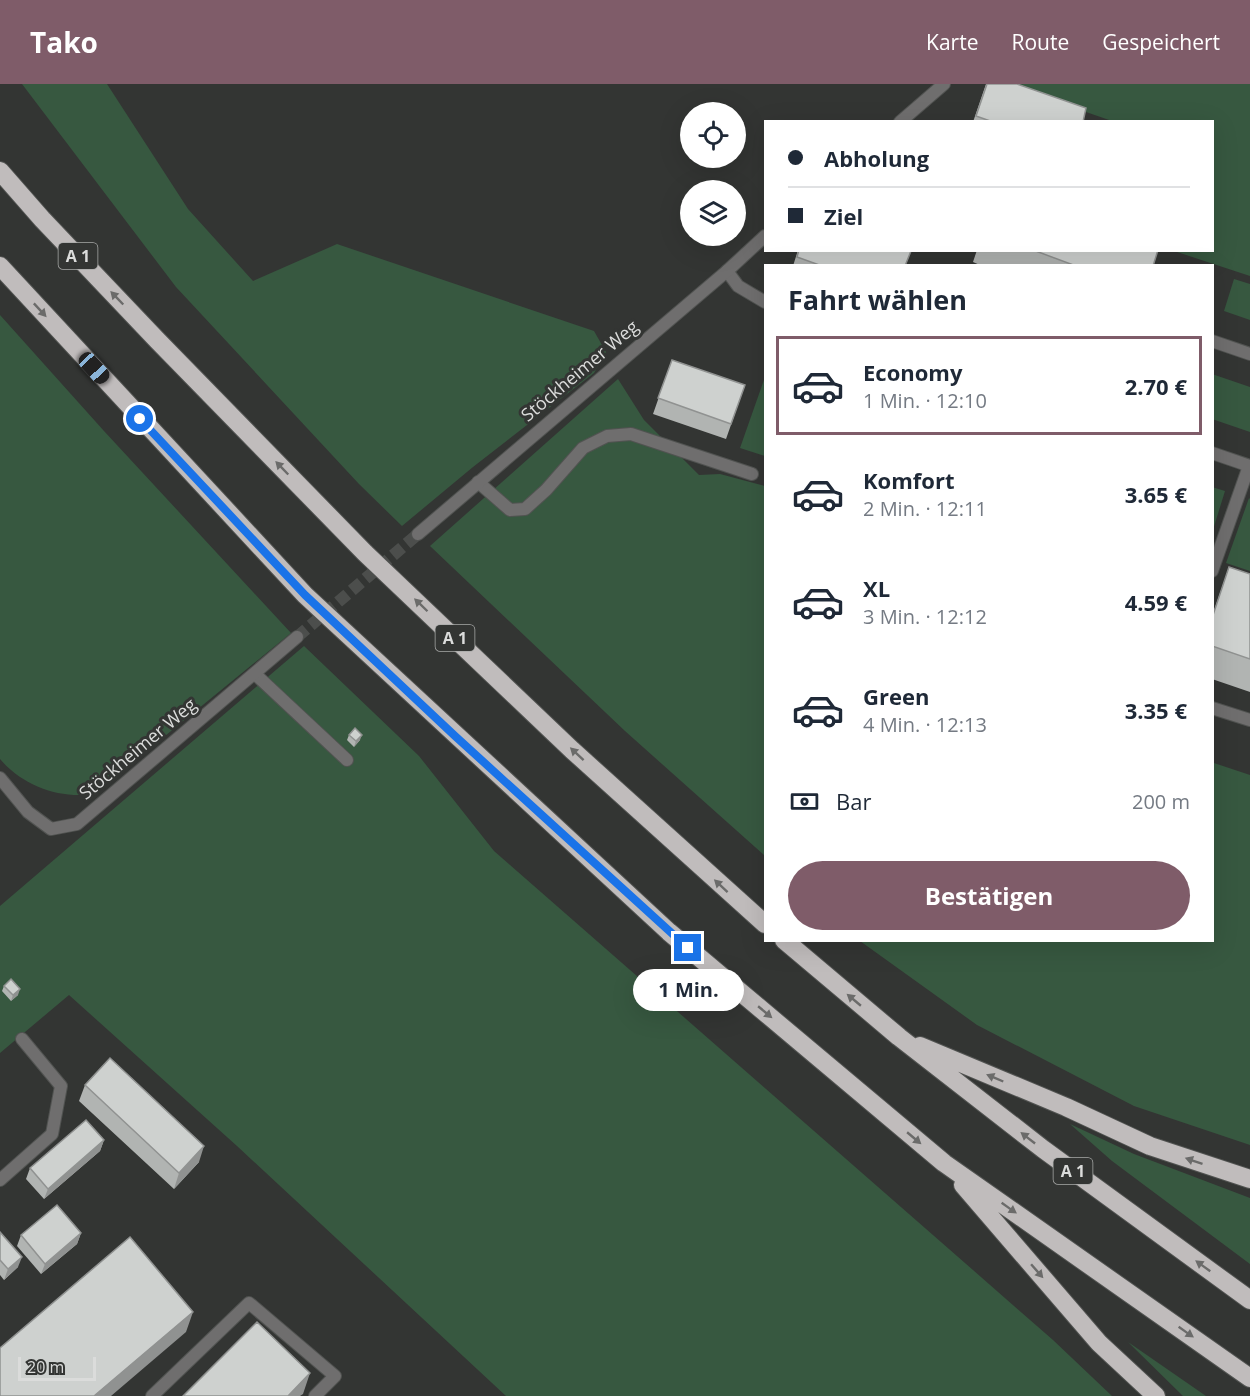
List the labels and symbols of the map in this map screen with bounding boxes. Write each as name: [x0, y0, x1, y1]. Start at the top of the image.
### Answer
road number: A 1: [58, 243, 98, 269]
one-way arrow: [110, 290, 124, 305]
one-way arrow: [32, 302, 46, 316]
street label: Stöckheimer Weg: [516, 314, 643, 426]
car: [75, 349, 113, 387]
route start: [126, 405, 153, 432]
one-way arrow: [276, 461, 290, 475]
one-way arrow: [414, 599, 428, 613]
road number: A 1: [436, 625, 474, 651]
street label: Stöckheimer Weg: [74, 692, 201, 804]
one-way arrow: [570, 748, 585, 761]
one-way arrow: [713, 879, 728, 893]
route end: [674, 934, 701, 961]
callout: 1 Min.: [632, 969, 744, 1011]
one-way arrow: [847, 994, 862, 1006]
one-way arrow: [757, 1006, 773, 1019]
one-way arrow: [987, 1073, 1004, 1082]
one-way arrow: [906, 1131, 921, 1144]
one-way arrow: [1021, 1132, 1037, 1144]
one-way arrow: [1185, 1156, 1203, 1165]
road number: A 1: [1054, 1158, 1092, 1184]
one-way arrow: [1001, 1202, 1017, 1214]
one-way arrow: [1195, 1260, 1210, 1272]
one-way arrow: [1030, 1263, 1043, 1278]
one-way arrow: [1178, 1326, 1194, 1338]
scale bar: [18, 1354, 96, 1382]

